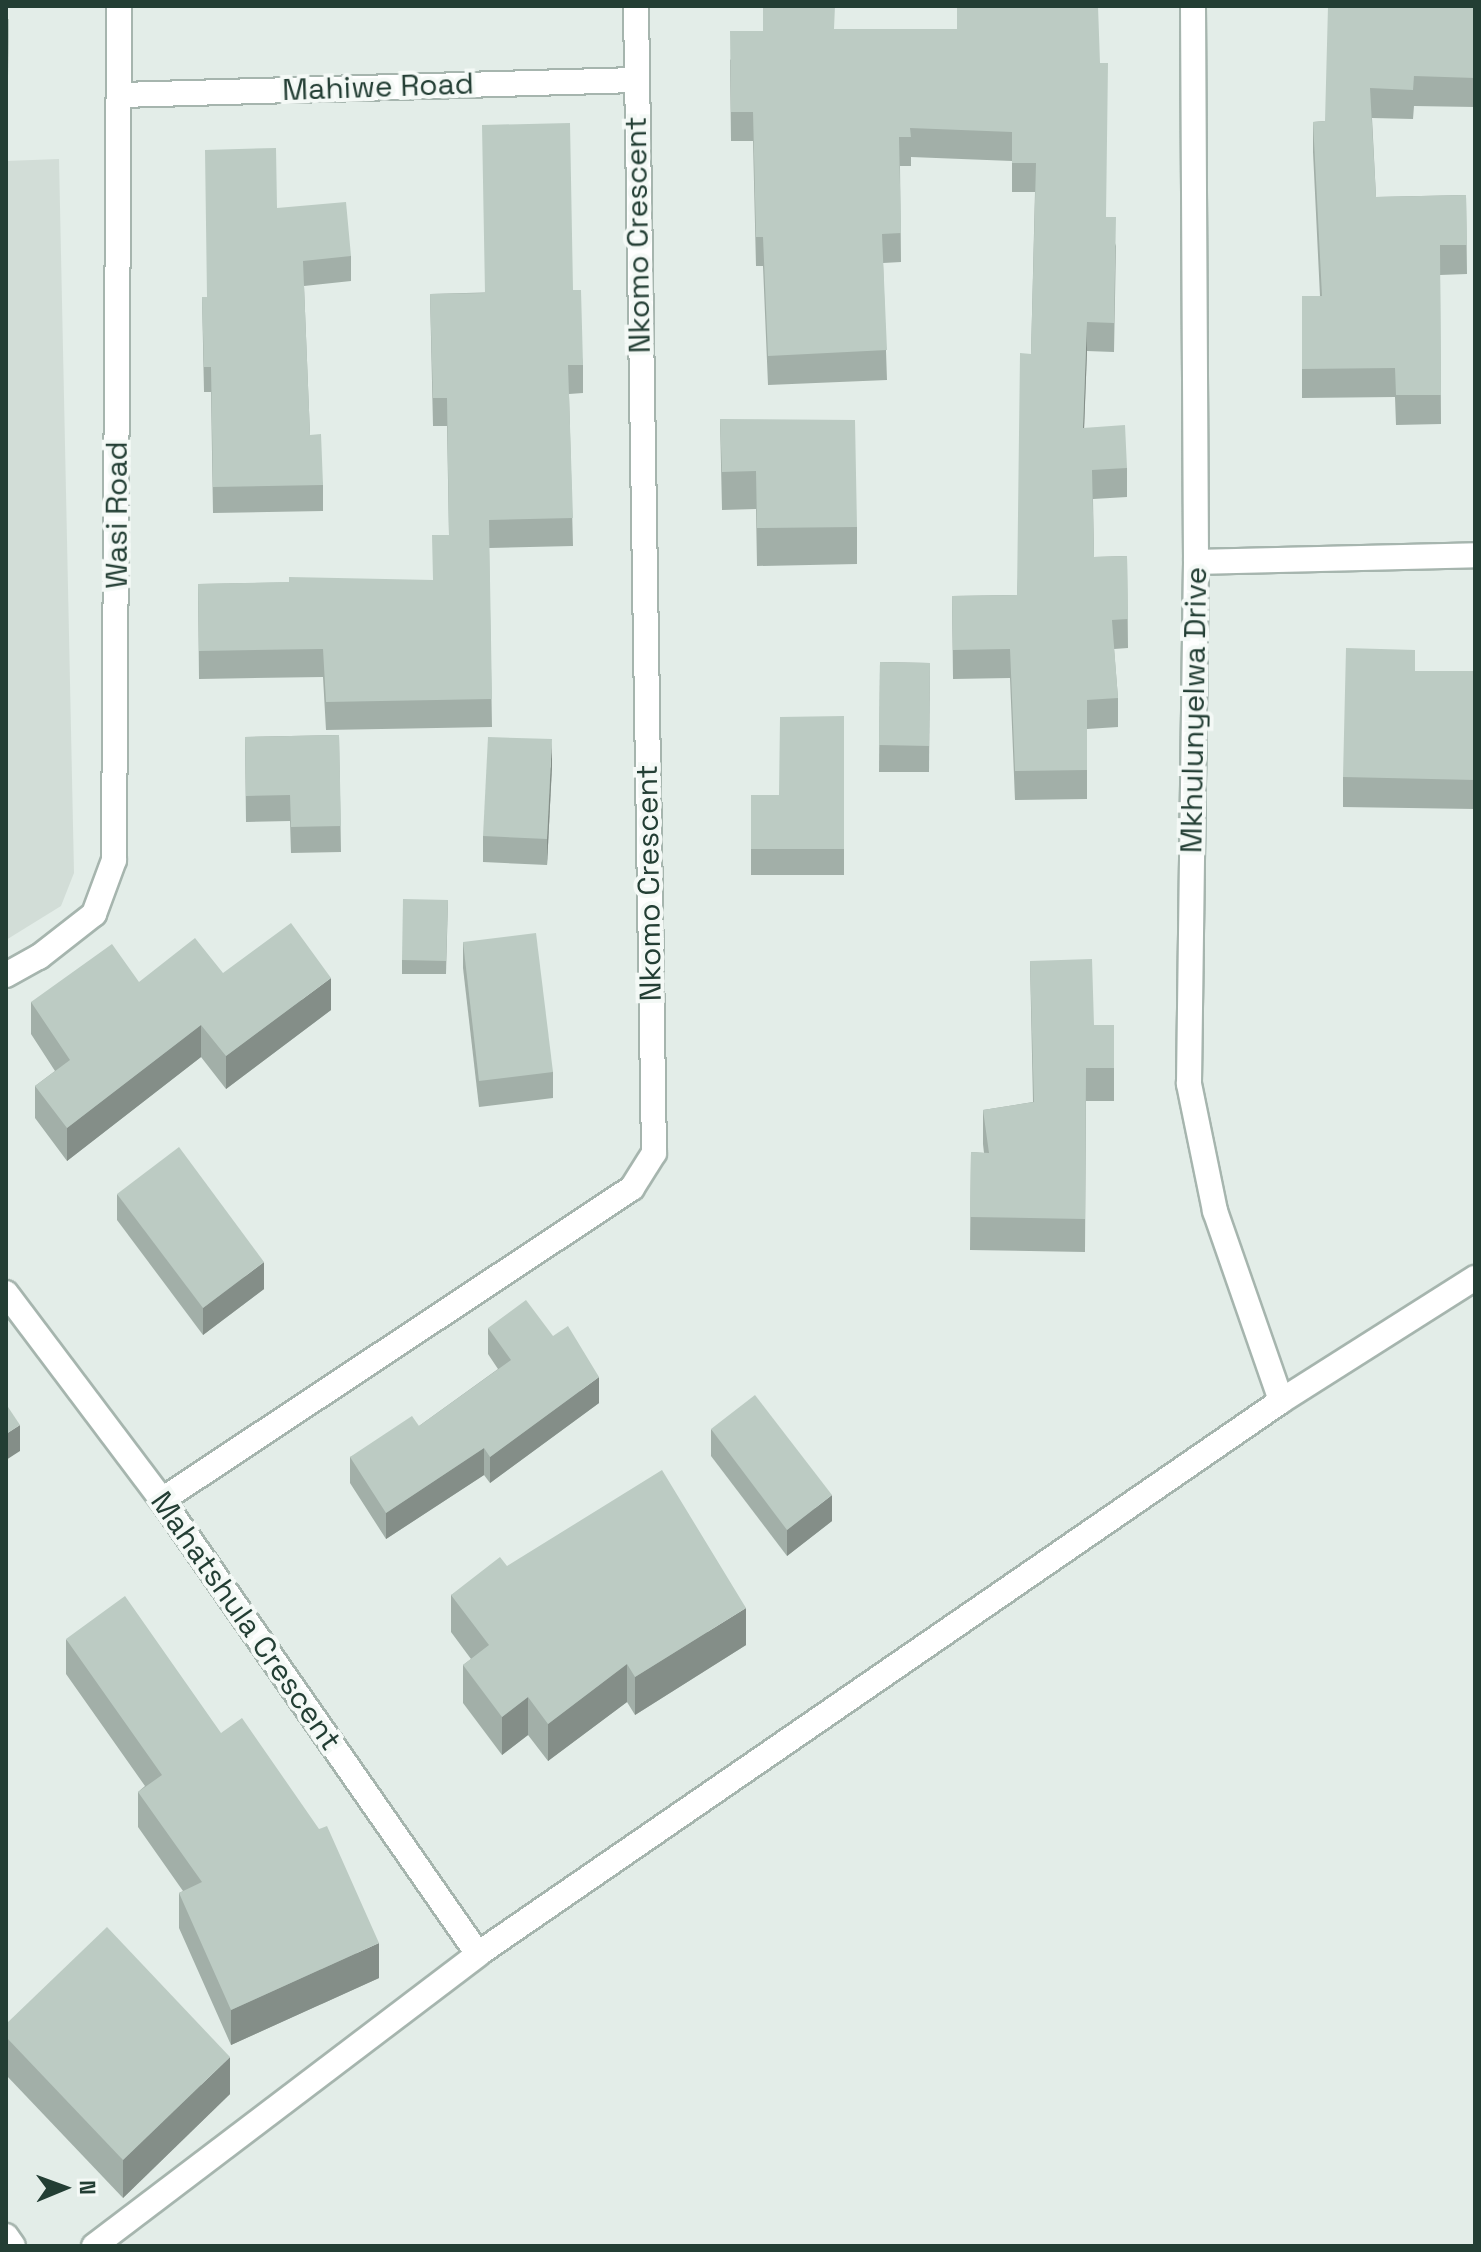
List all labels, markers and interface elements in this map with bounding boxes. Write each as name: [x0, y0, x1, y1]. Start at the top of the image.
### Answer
street label: Mahiwe Road: [282, 66, 474, 108]
street label: Nkomo Crescent: [618, 116, 658, 354]
street label: Wasi Road: [99, 441, 135, 589]
street label: Mkhulunyelwa Drive: [1174, 566, 1214, 854]
street label: Nkomo Crescent: [629, 764, 669, 1002]
street label: Mahatshula Crescent: [143, 1485, 349, 1757]
north arrow: [24, 2148, 104, 2228]
text: N: [74, 2180, 102, 2195]

